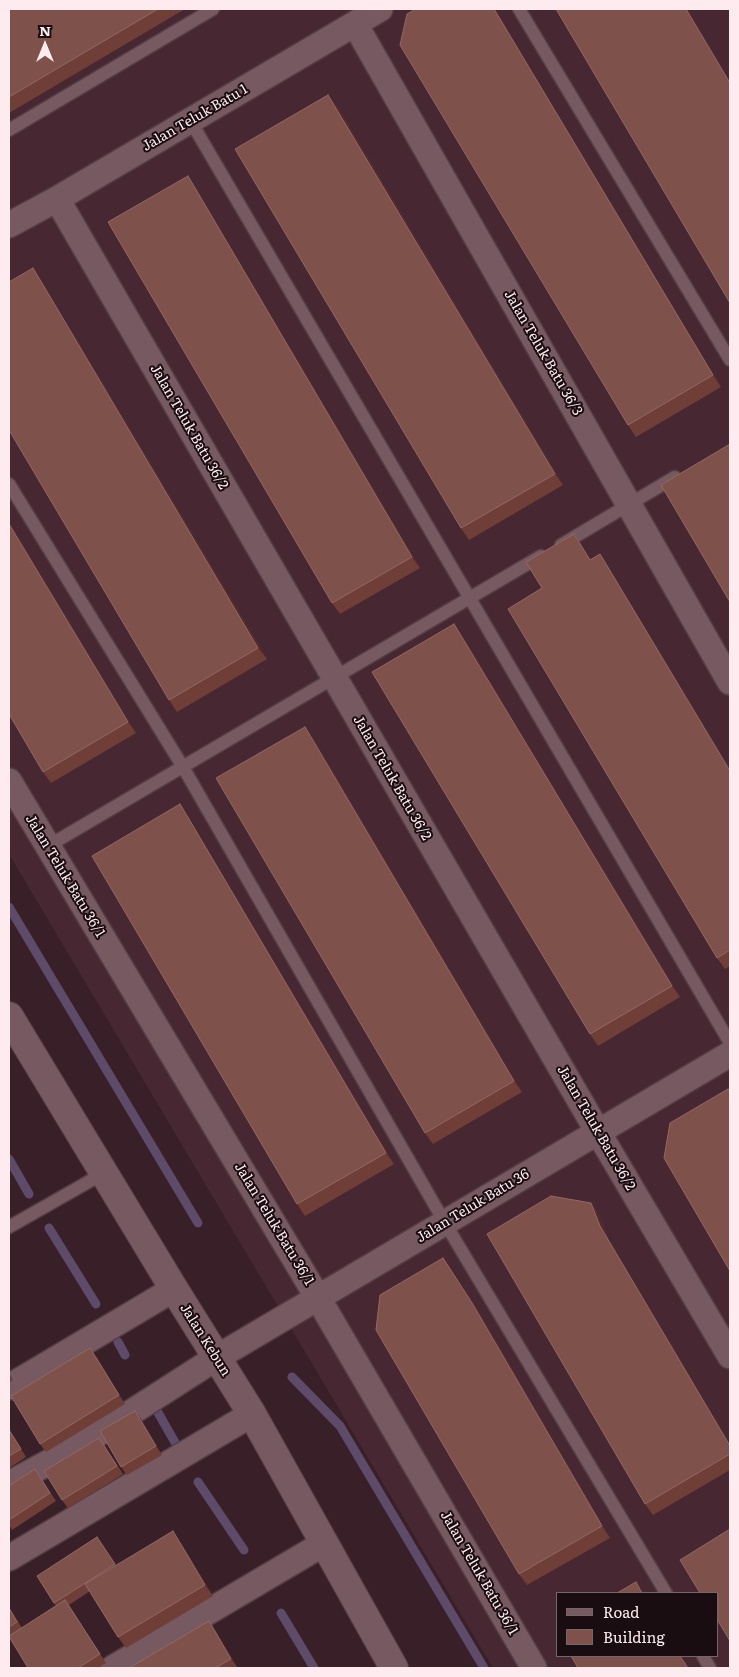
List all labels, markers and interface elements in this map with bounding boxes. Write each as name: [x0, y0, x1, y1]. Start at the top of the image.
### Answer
north arrow: [20, 20, 70, 70]
text: N: [39, 20, 51, 40]
street label: Jalan Teluk Batu 1: [139, 81, 251, 155]
street label: Jalan Teluk Batu 36/3: [500, 287, 586, 419]
street label: Jalan Teluk Batu 36/2: [146, 361, 232, 493]
street label: Jalan Teluk Batu 36/2: [349, 712, 435, 844]
street label: Jalan Teluk Batu 36/1: [22, 812, 108, 940]
street label: Jalan Teluk Batu 36/2: [553, 1062, 639, 1194]
street label: Jalan Teluk Batu 36/1: [231, 1160, 317, 1288]
street label: Jalan Teluk Batu 36: [414, 1166, 532, 1246]
street label: Jalan Kebun: [176, 1301, 234, 1379]
street label: Jalan Teluk Batu 36/1: [437, 1508, 521, 1638]
legend: [556, 1592, 719, 1657]
text: Road: [603, 1600, 639, 1623]
text: Building: [603, 1625, 665, 1648]

